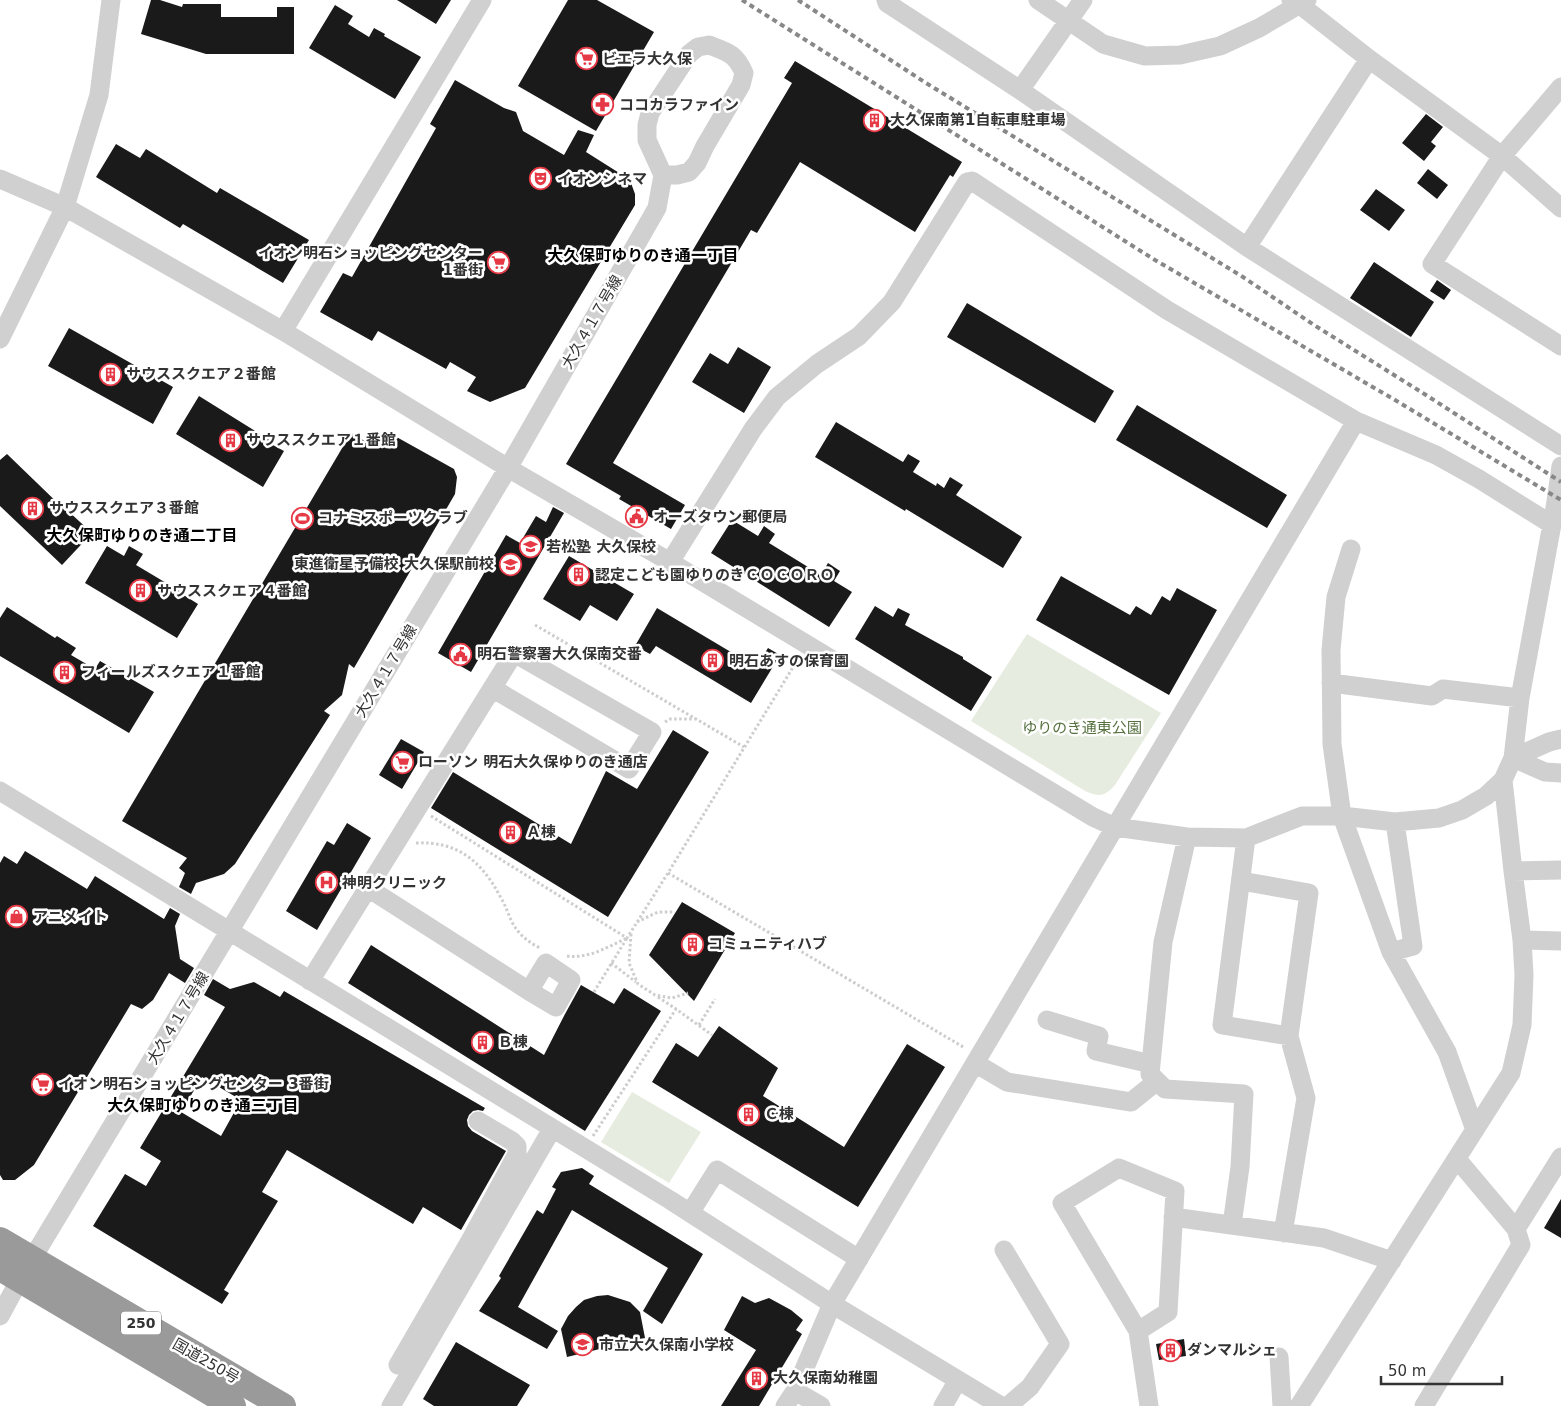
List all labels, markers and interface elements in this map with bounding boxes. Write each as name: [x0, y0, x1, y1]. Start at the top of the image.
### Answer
supermarket icon: ビエラ大久保: [574, 47, 598, 71]
place label: ビエラ大久保: [602, 50, 693, 68]
pharmacy icon: ココカラファイン: [591, 93, 615, 117]
place label: ココカラファイン: [619, 96, 739, 114]
building icon: 大久保南第1自転車駐車場: [862, 108, 886, 132]
place label: 大久保南第1自転車駐車場: [890, 111, 1065, 129]
theatre icon: イオンシネマ: [529, 167, 553, 191]
place label: イオンシネマ: [557, 170, 647, 188]
place label: イオン明石ショッピングセンター 1番街: [258, 244, 483, 279]
district label: 大久保町ゆりのき通一丁目: [547, 246, 739, 265]
supermarket icon: イオン明石ショッピングセンター 1番街: [487, 250, 511, 274]
street label: 大久４１７号線: [558, 272, 626, 372]
building icon: サウススクエア２番館: [98, 362, 122, 386]
place label: サウススクエア２番館: [126, 365, 276, 383]
building icon: サウススクエア１番館: [218, 428, 242, 452]
place label: サウススクエア１番館: [246, 431, 396, 449]
building icon: サウススクエア３番館: [21, 496, 45, 520]
place label: サウススクエア３番館: [49, 499, 199, 517]
public building icon: オーズタウン郵便局: [625, 505, 649, 529]
sports icon: コナミスポーツクラブ: [290, 506, 314, 530]
place label: オーズタウン郵便局: [653, 508, 787, 526]
place label: コナミスポーツクラブ: [318, 509, 468, 527]
district label: 大久保町ゆりのき通二丁目: [46, 526, 238, 545]
school or university icon: 若松塾 大久保校: [518, 535, 542, 559]
place label: 若松塾 大久保校: [546, 538, 656, 556]
school or university icon: 東進衛星予備校 大久保駅前校: [498, 552, 522, 576]
place label: 東進衛星予備校 大久保駅前校: [294, 555, 494, 573]
building icon: 認定こども園ゆりのきＣＯＣＯＲＯ: [567, 563, 591, 587]
place label: 認定こども園ゆりのきＣＯＣＯＲＯ: [595, 566, 835, 584]
building icon: サウススクエア４番館: [129, 579, 153, 603]
place label: サウススクエア４番館: [157, 582, 307, 600]
street label: 大久４１７号線: [351, 621, 421, 721]
public building icon: 明石警察署大久保南交番: [449, 642, 473, 666]
place label: 明石警察署大久保南交番: [477, 645, 642, 663]
building icon: 明石あすの保育園: [701, 649, 725, 673]
place label: 明石あすの保育園: [729, 652, 849, 670]
building icon: フィールズスクエア１番館: [53, 660, 77, 684]
place label: フィールズスクエア１番館: [81, 663, 261, 681]
park label: ゆりのき通東公園: [1022, 719, 1142, 737]
supermarket icon: ローソン 明石大久保ゆりのき通店: [390, 750, 414, 774]
place label: ローソン 明石大久保ゆりのき通店: [418, 753, 648, 771]
building icon: Ａ棟: [498, 820, 522, 844]
place label: Ａ棟: [526, 823, 556, 841]
hospital icon: 神明クリニック: [314, 871, 338, 895]
place label: 神明クリニック: [341, 874, 447, 892]
shop icon: アニメイト: [5, 905, 29, 929]
place label: アニメイト: [33, 908, 108, 926]
building icon: コミュニティハブ: [680, 932, 704, 956]
place label: コミュニティハブ: [708, 935, 827, 953]
street label: 大久４１７号線: [143, 968, 213, 1068]
building icon: Ｂ棟: [470, 1030, 494, 1054]
place label: Ｂ棟: [498, 1033, 528, 1051]
supermarket icon: イオン明石ショッピングセンター 3番街: [30, 1072, 54, 1096]
place label: イオン明石ショッピングセンター 3番街: [58, 1075, 329, 1093]
district label: 大久保町ゆりのき通三丁目: [107, 1096, 299, 1115]
building icon: Ｃ棟: [736, 1102, 760, 1126]
place label: Ｃ棟: [764, 1105, 794, 1123]
road number: 250: [121, 1312, 161, 1335]
school or university icon: 市立大久保南小学校: [571, 1333, 595, 1357]
street label: 国道250号: [170, 1335, 242, 1387]
place label: 市立大久保南小学校: [599, 1336, 734, 1354]
building icon: ダンマルシェ: [1159, 1338, 1183, 1362]
place label: ダンマルシェ: [1187, 1341, 1277, 1359]
scale bar: [1381, 1354, 1502, 1386]
text: 50 m: [1388, 1362, 1426, 1380]
building icon: 大久保南幼稚園: [745, 1366, 769, 1390]
place label: 大久保南幼稚園: [773, 1369, 878, 1387]

